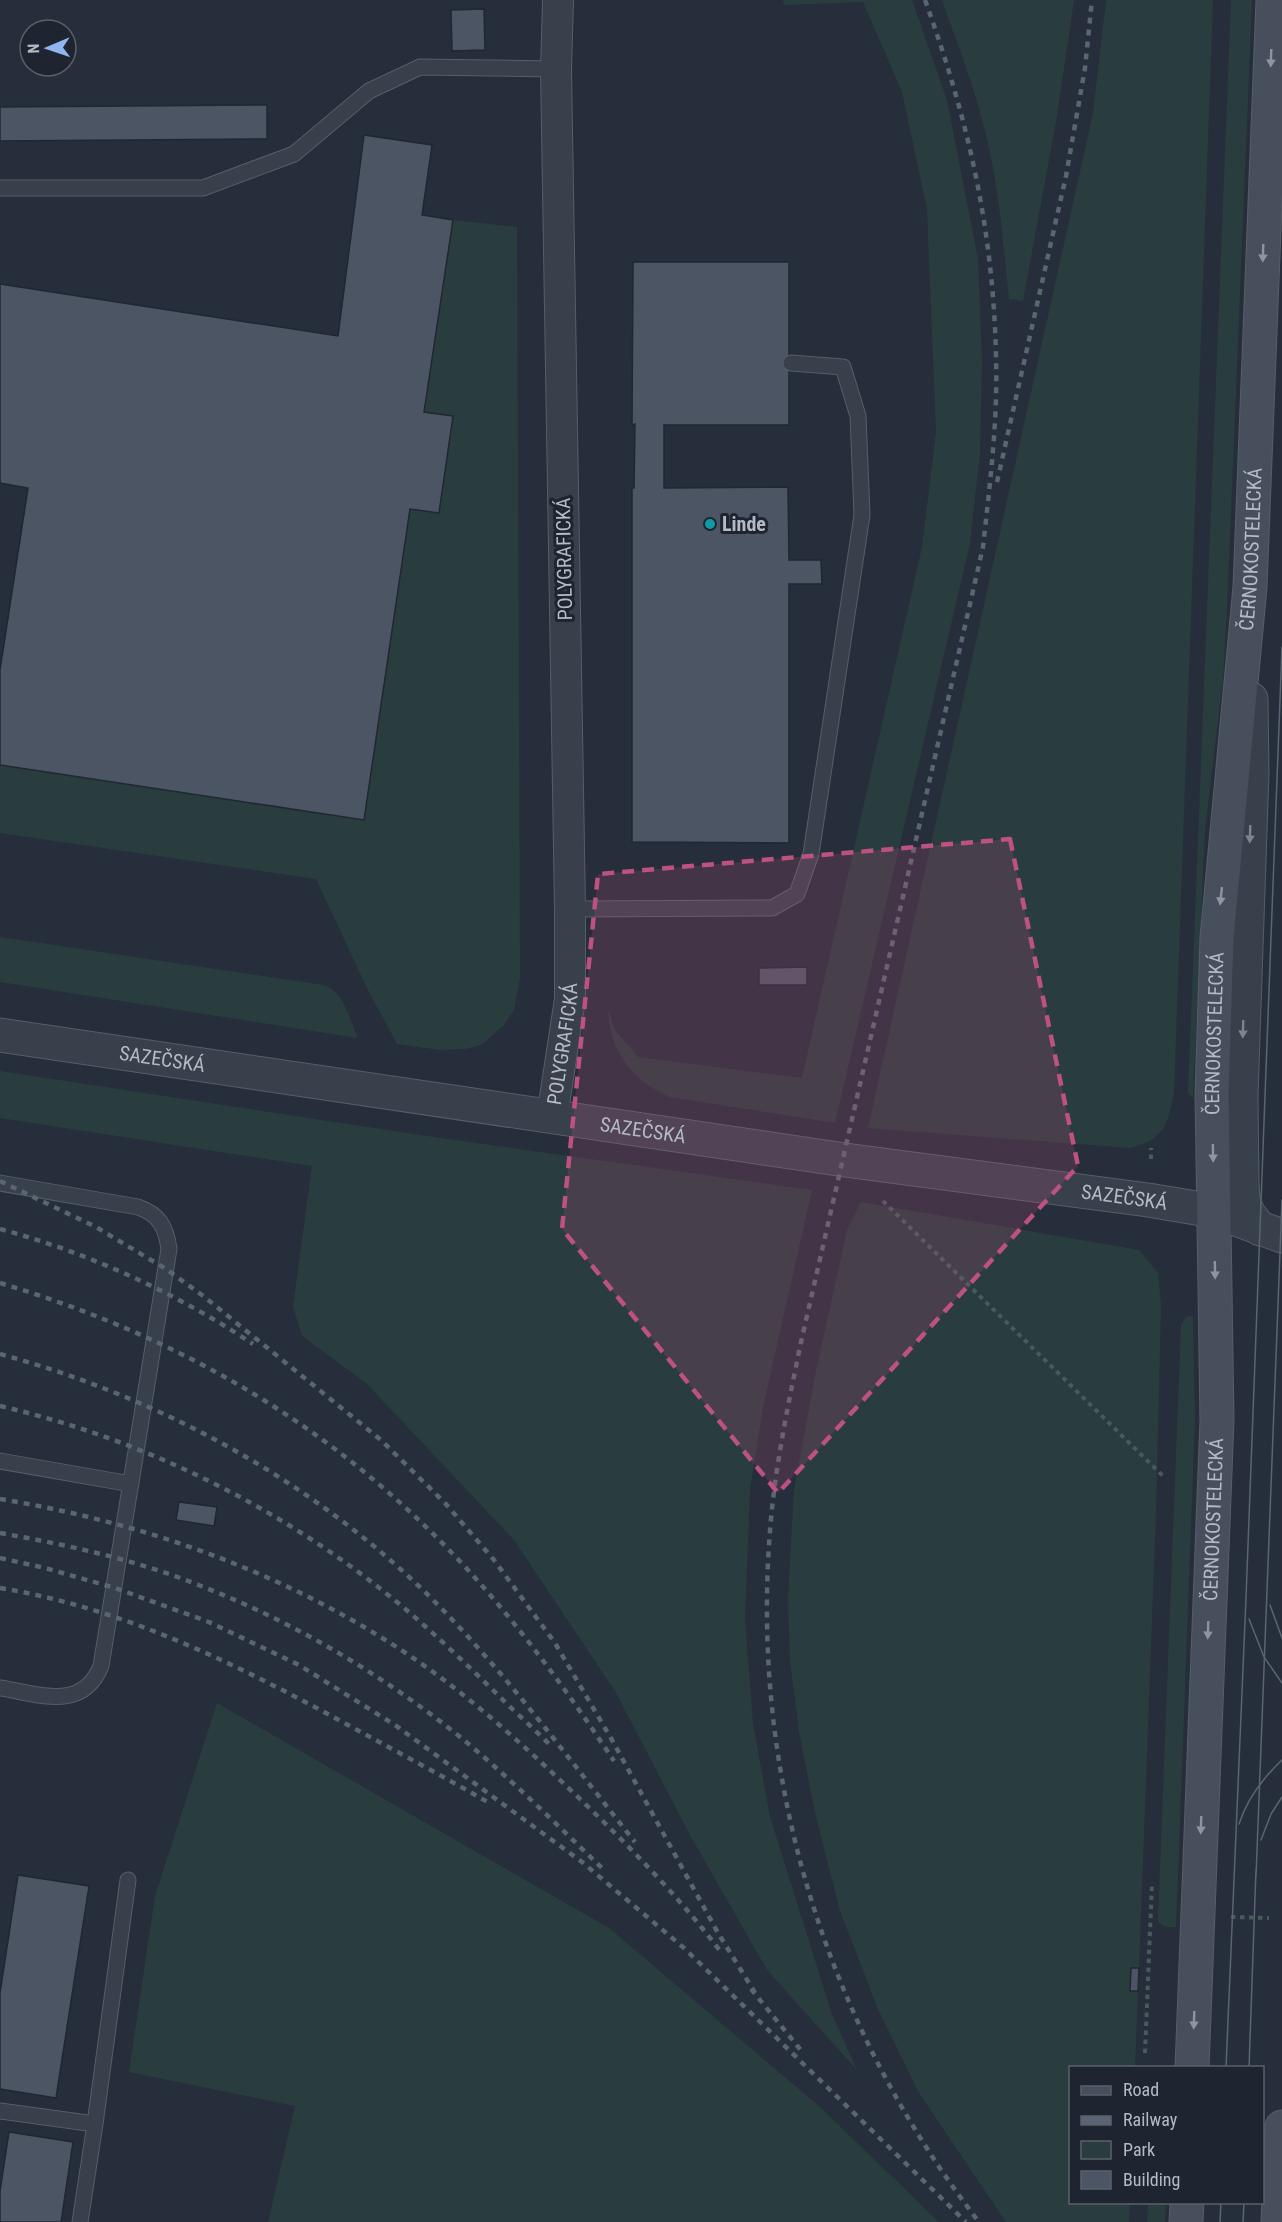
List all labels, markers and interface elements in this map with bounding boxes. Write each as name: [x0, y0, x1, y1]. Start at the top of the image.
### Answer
north arrow: [18, 18, 78, 78]
text: N: [24, 43, 43, 54]
one-way arrow: [1266, 49, 1275, 68]
one-way arrow: [1258, 244, 1268, 263]
street label: ČERNOKOSTELECKÁ: [1234, 467, 1267, 632]
street label: POLYGRAFICKÁ: [551, 497, 577, 621]
place label: Linde: [722, 512, 766, 536]
marker: Linde: [703, 517, 717, 531]
one-way arrow: [1245, 825, 1255, 844]
one-way arrow: [1216, 886, 1226, 905]
street label: ČERNOKOSTELECKÁ: [1200, 951, 1229, 1115]
street label: POLYGRAFICKÁ: [542, 982, 583, 1106]
one-way arrow: [1239, 1019, 1248, 1038]
street label: SAZEČSKÁ: [118, 1041, 207, 1077]
street label: SAZEČSKÁ: [598, 1112, 688, 1148]
one-way arrow: [1208, 1144, 1218, 1163]
street label: SAZEČSKÁ: [1080, 1179, 1170, 1215]
one-way arrow: [1210, 1260, 1219, 1279]
street label: ČERNOKOSTELECKÁ: [1198, 1437, 1228, 1601]
one-way arrow: [1204, 1620, 1213, 1639]
one-way arrow: [1196, 1815, 1205, 1834]
one-way arrow: [1189, 2010, 1198, 2029]
legend: [1069, 2066, 1264, 2204]
text: Road: [1123, 2079, 1159, 2100]
text: Railway: [1123, 2109, 1178, 2130]
text: Park: [1123, 2139, 1155, 2160]
text: Building: [1123, 2169, 1180, 2190]

